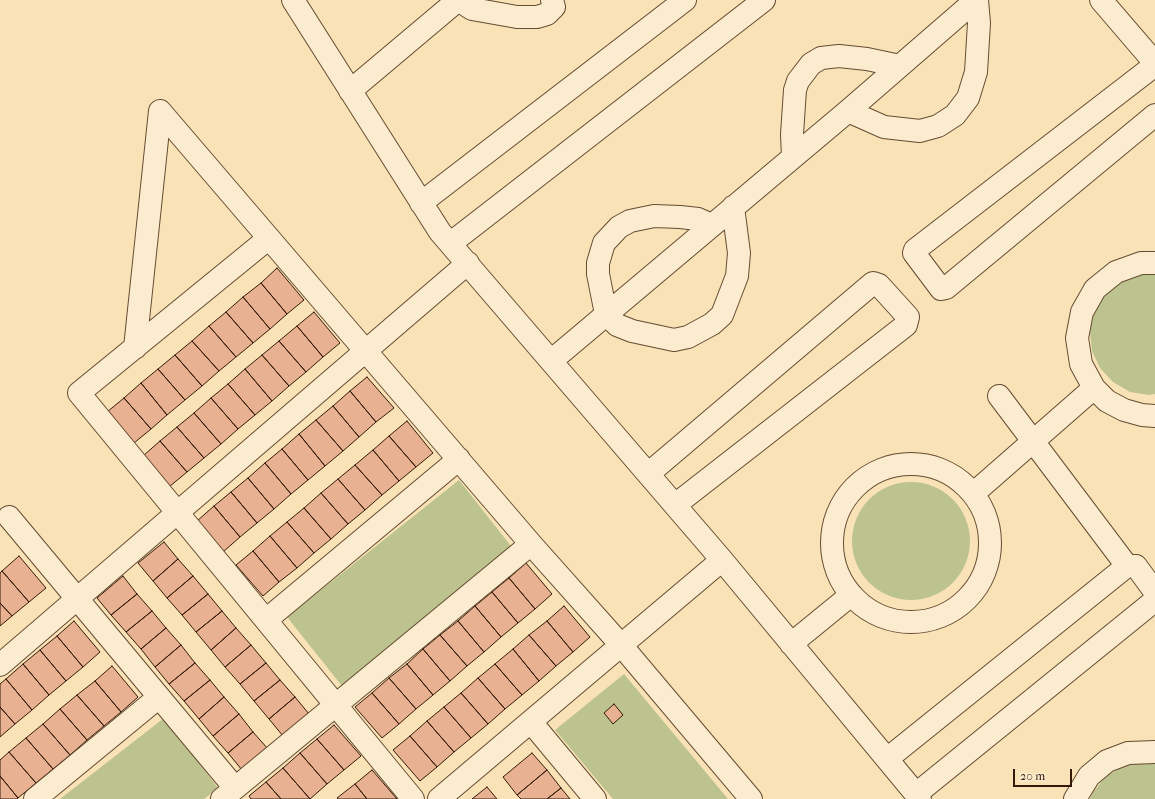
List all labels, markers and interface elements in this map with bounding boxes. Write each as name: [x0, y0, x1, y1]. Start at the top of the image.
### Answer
scale bar: [1015, 761, 1074, 787]
text: 20 m: [1020, 769, 1045, 783]

